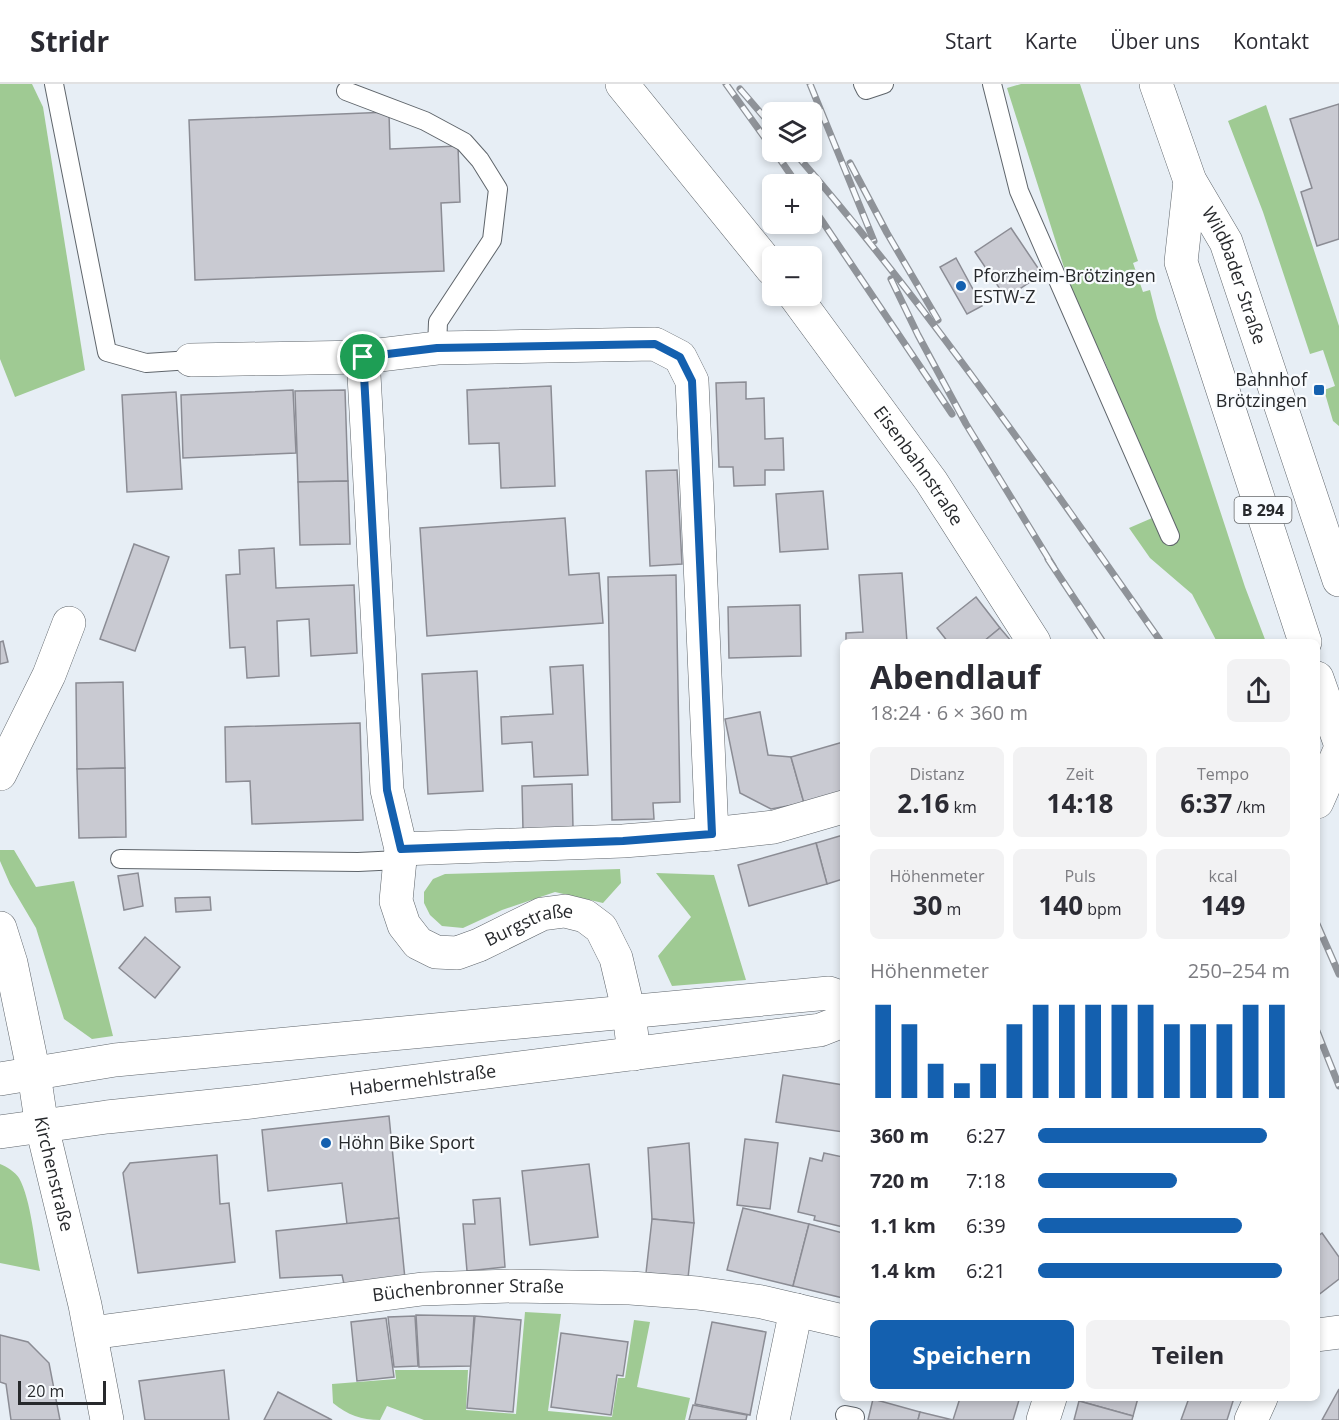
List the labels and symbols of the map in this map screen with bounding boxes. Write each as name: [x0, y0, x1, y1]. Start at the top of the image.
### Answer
street label: Wildbader Straße: [1197, 202, 1272, 347]
place label: Pforzheim-Brötzingen ESTW-Z: [973, 263, 1156, 308]
marker: Pforzheim-Brötzingen ESTW-Z: [954, 279, 968, 293]
pin: [337, 331, 388, 382]
place label: Bahnhof Brötzingen: [1216, 367, 1308, 412]
marker: Bahnhof Brötzingen: [1312, 383, 1326, 397]
street label: Eisenbahnstraße: [869, 401, 969, 530]
road number: B 294: [1234, 497, 1292, 523]
street label: Burgstraße: [480, 898, 576, 951]
street label: Habermehlstraße: [348, 1058, 498, 1100]
street label: Kirchenstraße: [30, 1115, 80, 1234]
place label: Höhn Bike Sport: [338, 1130, 475, 1154]
marker: Höhn Bike Sport: [319, 1136, 333, 1150]
street label: Büchenbronner Straße: [371, 1273, 564, 1306]
scale bar: [18, 1378, 106, 1406]

